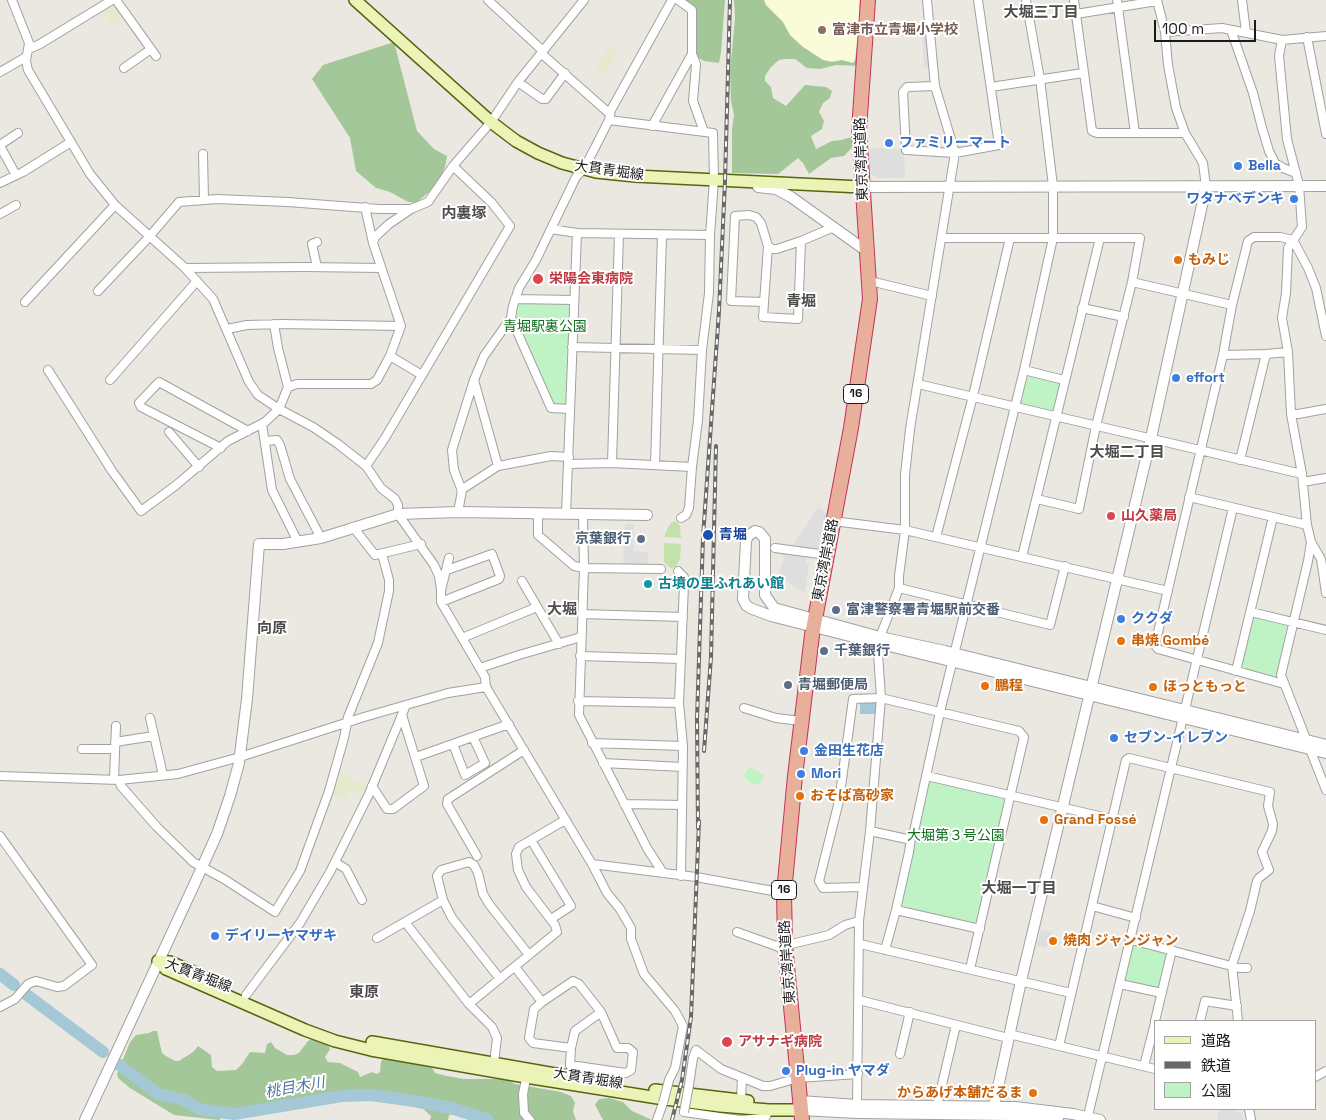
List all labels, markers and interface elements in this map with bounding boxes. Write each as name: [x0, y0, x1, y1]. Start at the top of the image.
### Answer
district label: 大堀三丁目: [1004, 4, 1078, 22]
scale bar: [1156, 10, 1258, 42]
text: 100 m: [1162, 19, 1204, 38]
place label: 富津市立青堀小学校: [832, 22, 958, 38]
marker: 富津市立青堀小学校: [816, 24, 828, 36]
street label: 東京湾岸道路: [852, 117, 872, 201]
place label: ファミリーマート: [899, 135, 1011, 151]
marker: ファミリーマート: [883, 137, 895, 149]
street label: 大貫青堀線: [573, 158, 645, 184]
place label: Bella: [1248, 158, 1281, 174]
marker: Bella: [1232, 160, 1244, 172]
place label: ワタナベデンキ: [1186, 191, 1284, 207]
marker: ワタナベデンキ: [1288, 193, 1300, 205]
district label: 内裏塚: [442, 205, 486, 223]
place label: もみじ: [1188, 252, 1230, 268]
marker: もみじ: [1172, 254, 1184, 266]
place label: 栄陽会東病院: [549, 271, 633, 287]
marker: 栄陽会東病院: [531, 272, 545, 286]
district label: 青堀: [786, 293, 816, 311]
park label: 青堀駅裏公園: [503, 319, 587, 335]
place label: effort: [1186, 370, 1225, 386]
marker: effort: [1170, 372, 1182, 384]
road number: 16: [844, 384, 868, 404]
district label: 大堀二丁目: [1090, 444, 1164, 462]
place label: 山久薬局: [1121, 508, 1177, 524]
marker: 山久薬局: [1105, 510, 1117, 522]
street label: 東京湾岸道路: [810, 517, 842, 603]
place label: 青堀: [719, 527, 747, 543]
marker: 青堀: [701, 528, 715, 542]
place label: 京葉銀行: [575, 531, 631, 547]
marker: 京葉銀行: [635, 533, 647, 545]
place label: 古墳の里ふれあい館: [658, 576, 784, 592]
marker: 古墳の里ふれあい館: [642, 578, 654, 590]
district label: 大堀: [547, 601, 577, 619]
place label: 富津警察署青堀駅前交番: [846, 602, 1000, 618]
marker: 富津警察署青堀駅前交番: [830, 604, 842, 616]
place label: ククダ: [1131, 611, 1173, 627]
marker: ククダ: [1115, 613, 1127, 625]
district label: 向原: [257, 620, 287, 638]
place label: 串焼 Gombé: [1131, 633, 1209, 649]
marker: 串焼 Gombé: [1115, 635, 1127, 647]
place label: 千葉銀行: [834, 643, 890, 659]
marker: 千葉銀行: [818, 645, 830, 657]
place label: 青堀郵便局: [798, 677, 868, 693]
place label: 鵬程: [995, 678, 1023, 694]
marker: 青堀郵便局: [782, 679, 794, 691]
place label: ほっともっと: [1163, 679, 1247, 695]
marker: 鵬程: [979, 680, 991, 692]
marker: ほっともっと: [1147, 681, 1159, 693]
place label: セブン-イレブン: [1124, 730, 1228, 746]
marker: セブン-イレブン: [1108, 732, 1120, 744]
place label: 金田生花店: [814, 743, 884, 759]
marker: 金田生花店: [798, 745, 810, 757]
place label: Mori: [811, 766, 841, 782]
marker: Mori: [795, 768, 807, 780]
place label: おそば高砂家: [810, 788, 894, 804]
marker: おそば高砂家: [794, 790, 806, 802]
place label: Grand Fossé: [1054, 812, 1137, 828]
marker: Grand Fossé: [1038, 814, 1050, 826]
park label: 大堀第３号公園: [907, 828, 1005, 844]
road number: 16: [772, 880, 796, 900]
district label: 大堀一丁目: [982, 880, 1056, 898]
street label: 東京湾岸道路: [777, 920, 799, 1004]
place label: デイリーヤマザキ: [225, 928, 337, 944]
marker: デイリーヤマザキ: [209, 930, 221, 942]
place label: 焼肉 ジャンジャン: [1063, 933, 1179, 949]
marker: 焼肉 ジャンジャン: [1047, 935, 1059, 947]
street label: 大貫青堀線: [162, 956, 234, 996]
district label: 東原: [349, 984, 379, 1002]
legend: [1154, 1020, 1316, 1110]
text: 道路: [1201, 1031, 1231, 1050]
place label: アサナギ病院: [738, 1034, 822, 1050]
marker: アサナギ病院: [720, 1035, 734, 1049]
text: 鉄道: [1201, 1056, 1231, 1075]
place label: Plug-in ヤマダ: [796, 1063, 890, 1079]
street label: 大貫青堀線: [552, 1065, 624, 1093]
marker: Plug-in ヤマダ: [780, 1065, 792, 1077]
water label: 桃目木川: [264, 1074, 326, 1102]
text: 公園: [1201, 1081, 1231, 1100]
place label: からあげ本舗だるま: [897, 1085, 1023, 1101]
marker: からあげ本舗だるま: [1027, 1087, 1039, 1099]

